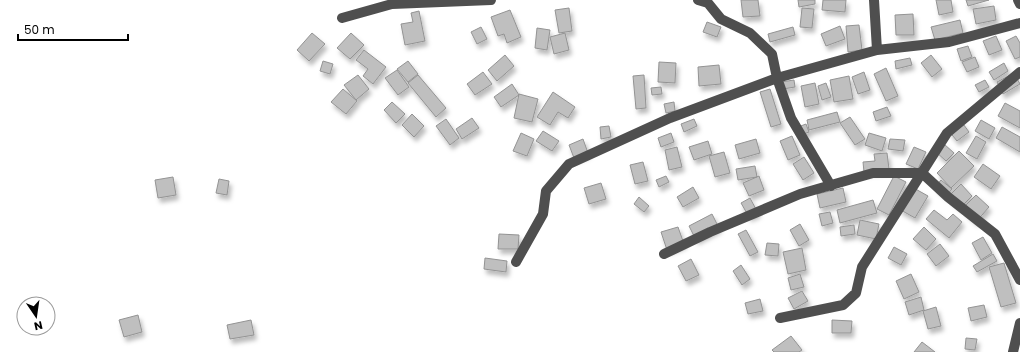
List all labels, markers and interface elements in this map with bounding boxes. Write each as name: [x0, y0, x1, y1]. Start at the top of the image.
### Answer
scale bar: [18, 16, 128, 42]
text: 50 m: [24, 21, 55, 38]
north arrow: [16, 296, 56, 336]
text: N: [32, 317, 44, 334]

